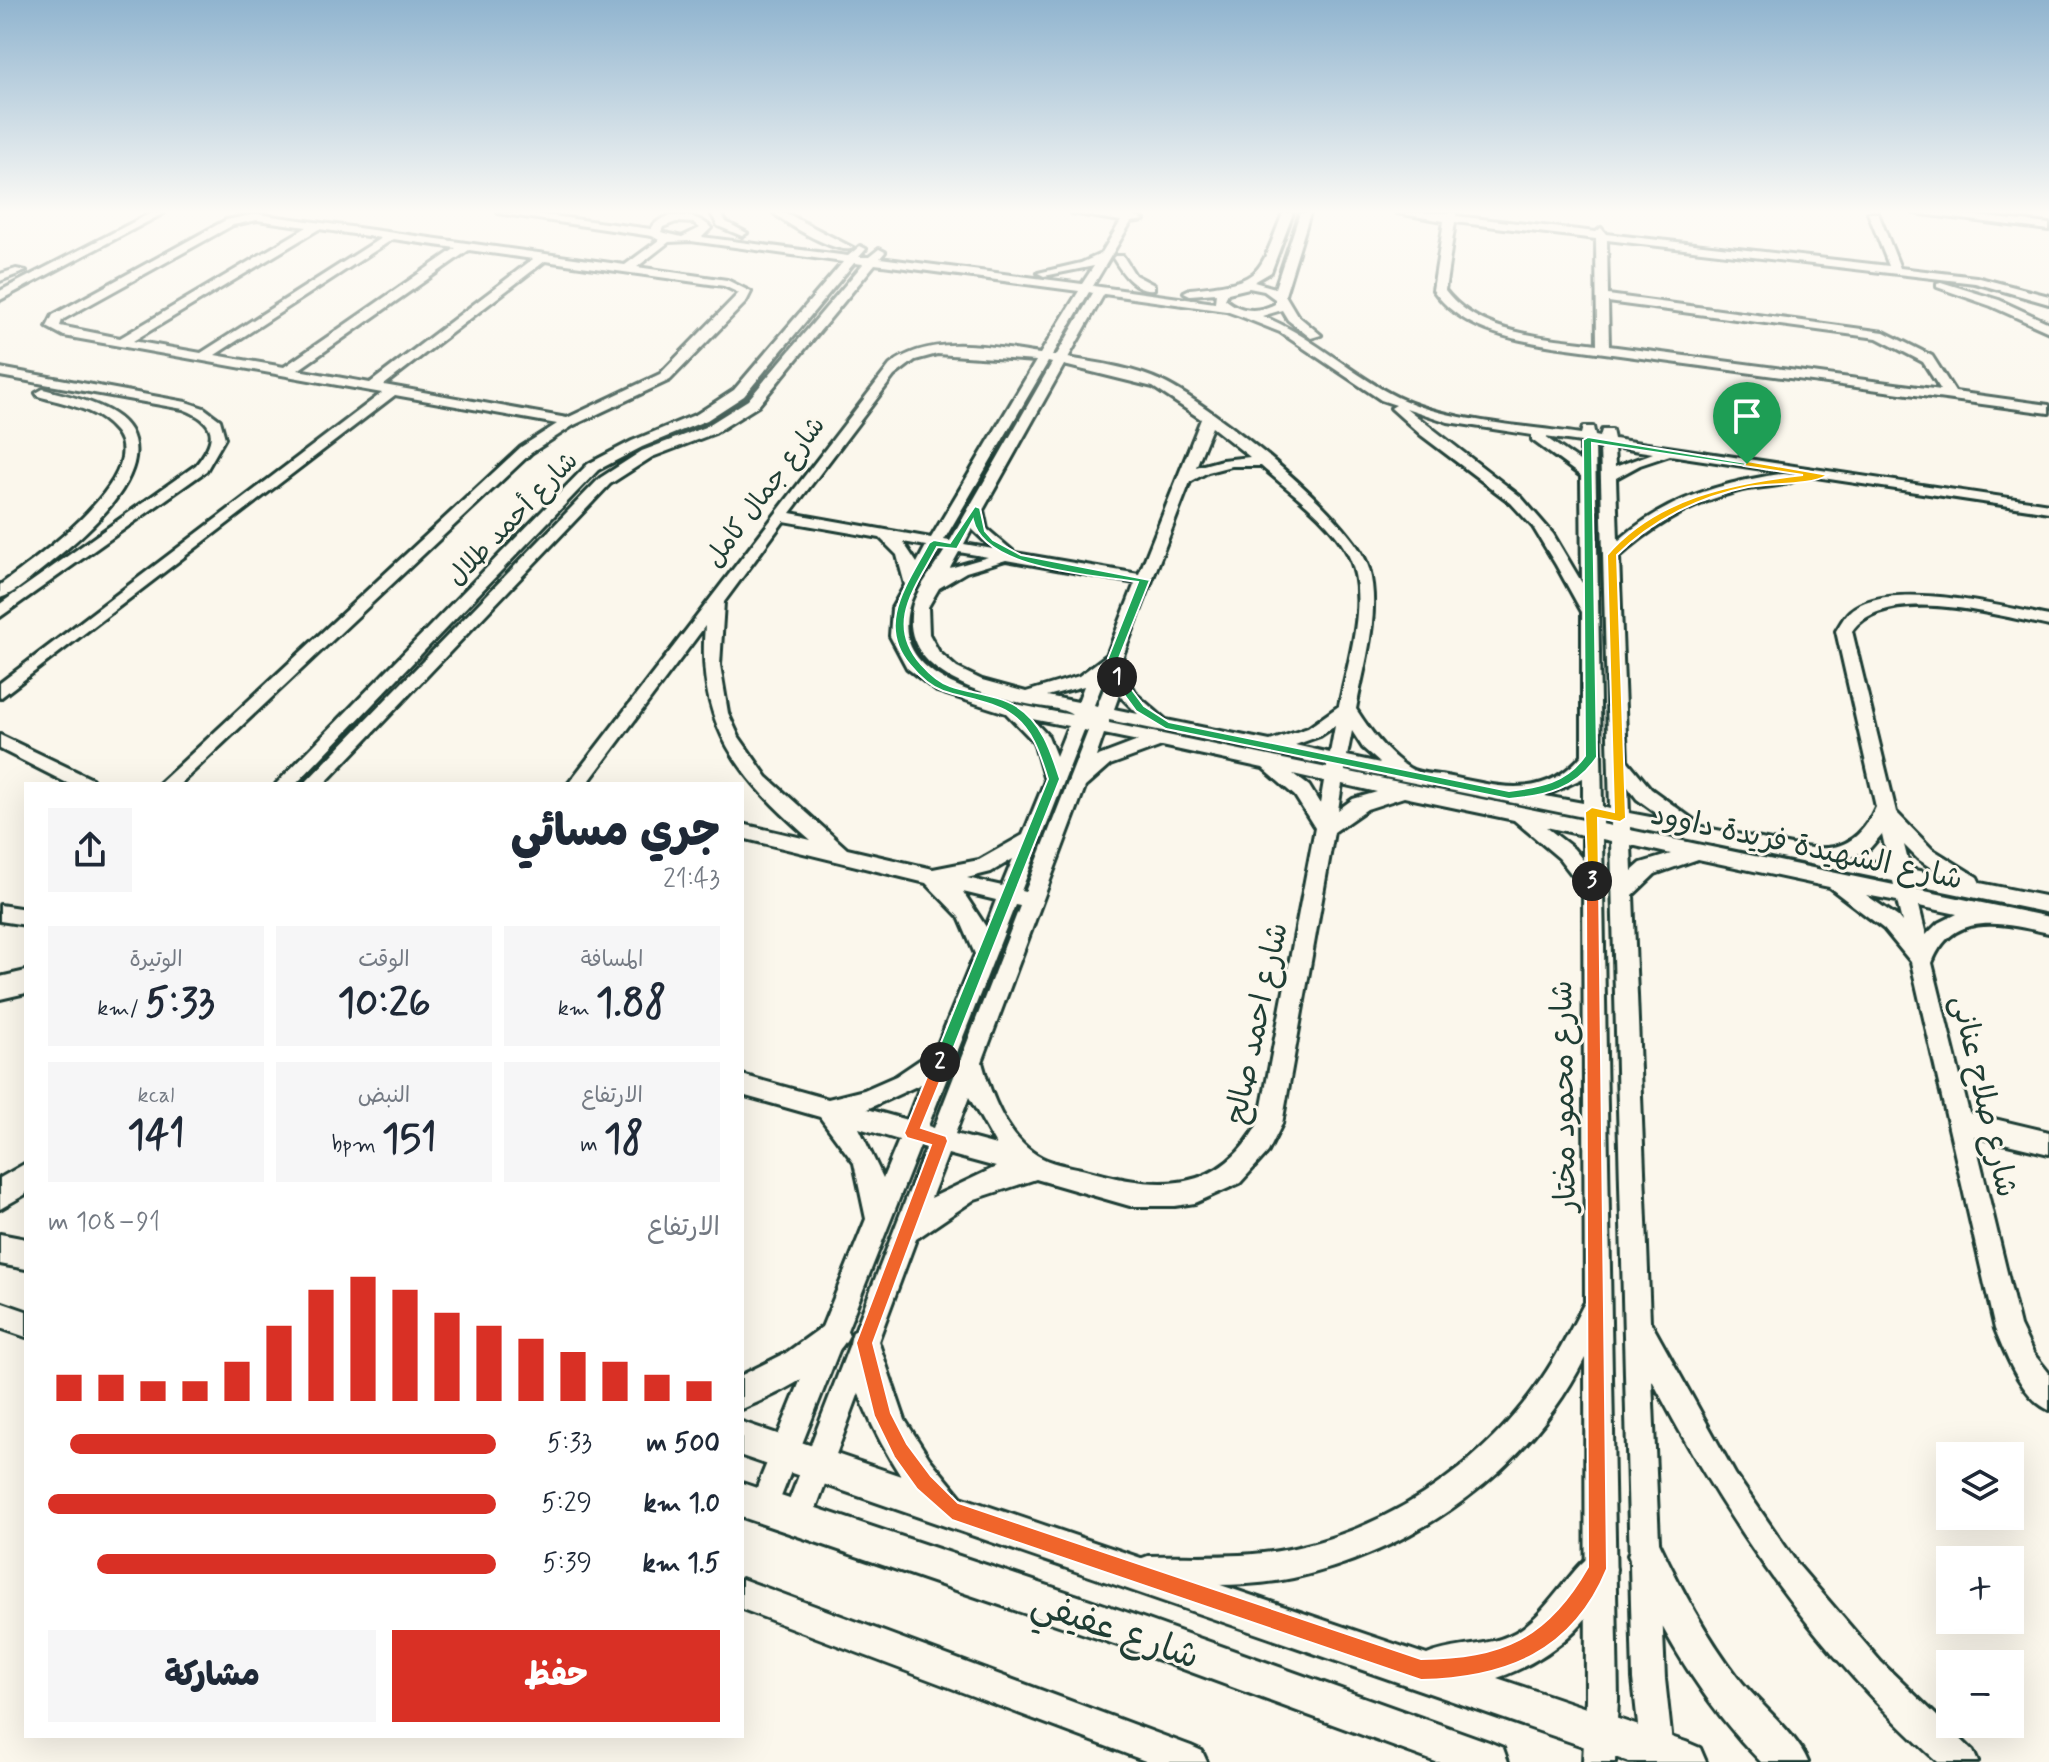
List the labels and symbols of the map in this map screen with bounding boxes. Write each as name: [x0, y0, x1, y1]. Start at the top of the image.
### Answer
pin: [1713, 382, 1781, 464]
street label: شارع جمال كامل: [698, 410, 833, 575]
street label: شارع أحمد طلال: [441, 445, 586, 594]
pin: 1: [1097, 657, 1137, 697]
street label: شارع الشهيدة فريدة داوود: [1647, 795, 1966, 900]
pin: 3: [1572, 861, 1612, 901]
street label: شارع احمد صالح: [1217, 919, 1298, 1128]
street label: شارع محمود مختار: [1543, 980, 1586, 1215]
street label: شارع صلاح عنانى: [1941, 992, 2026, 1201]
pin: 2: [920, 1042, 960, 1082]
street label: شارع عفيفي: [1023, 1581, 1205, 1687]

